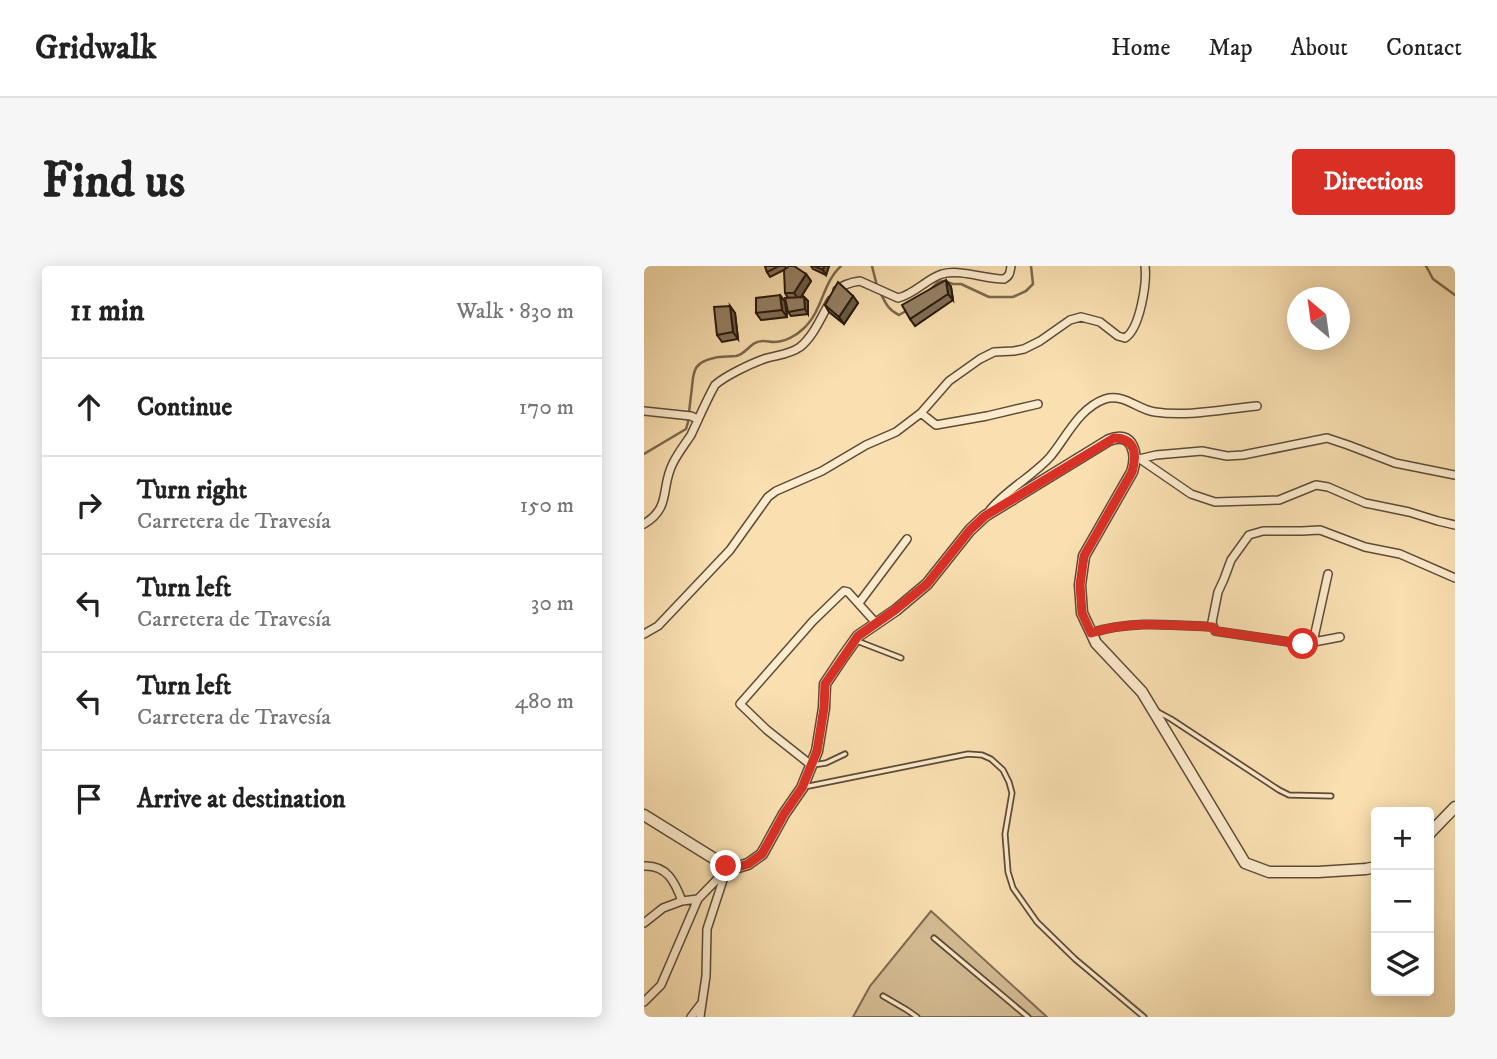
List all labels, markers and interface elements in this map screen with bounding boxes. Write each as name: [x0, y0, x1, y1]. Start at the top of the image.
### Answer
text: Gridwalk: [35, 28, 157, 69]
text: Home: [1111, 33, 1170, 63]
text: Map: [1208, 33, 1253, 63]
text: About: [1291, 33, 1348, 63]
text: Contact: [1386, 33, 1462, 63]
button: Directions: [1292, 149, 1455, 215]
text: Find us: [42, 151, 185, 213]
north arrow: [1287, 287, 1350, 350]
text: 11 min: [70, 293, 144, 330]
text: Walk · 830 m: [456, 297, 574, 326]
icon: ahead: [70, 388, 108, 426]
text: Continue: [137, 391, 232, 424]
text: 170 m: [519, 393, 574, 422]
text: Turn right: [137, 474, 247, 507]
icon: right: [70, 486, 108, 524]
text: 150 m: [520, 491, 574, 520]
text: Carretera de Travesía: [137, 507, 331, 536]
text: Turn left: [137, 572, 231, 605]
icon: left: [70, 584, 108, 622]
text: 30 m: [531, 589, 574, 618]
text: Carretera de Travesía: [137, 605, 331, 634]
route start: [1287, 628, 1318, 659]
text: Turn left: [137, 670, 231, 703]
icon: left: [70, 682, 108, 720]
text: 480 m: [515, 687, 574, 716]
text: Carretera de Travesía: [137, 703, 331, 732]
icon: arrive: [70, 780, 108, 818]
text: Arrive at destination: [137, 783, 346, 816]
map controls: [1371, 807, 1434, 996]
button: +: [1371, 807, 1434, 870]
route end: [710, 850, 741, 881]
button: −: [1371, 870, 1434, 933]
button: layers: [1371, 933, 1434, 996]

